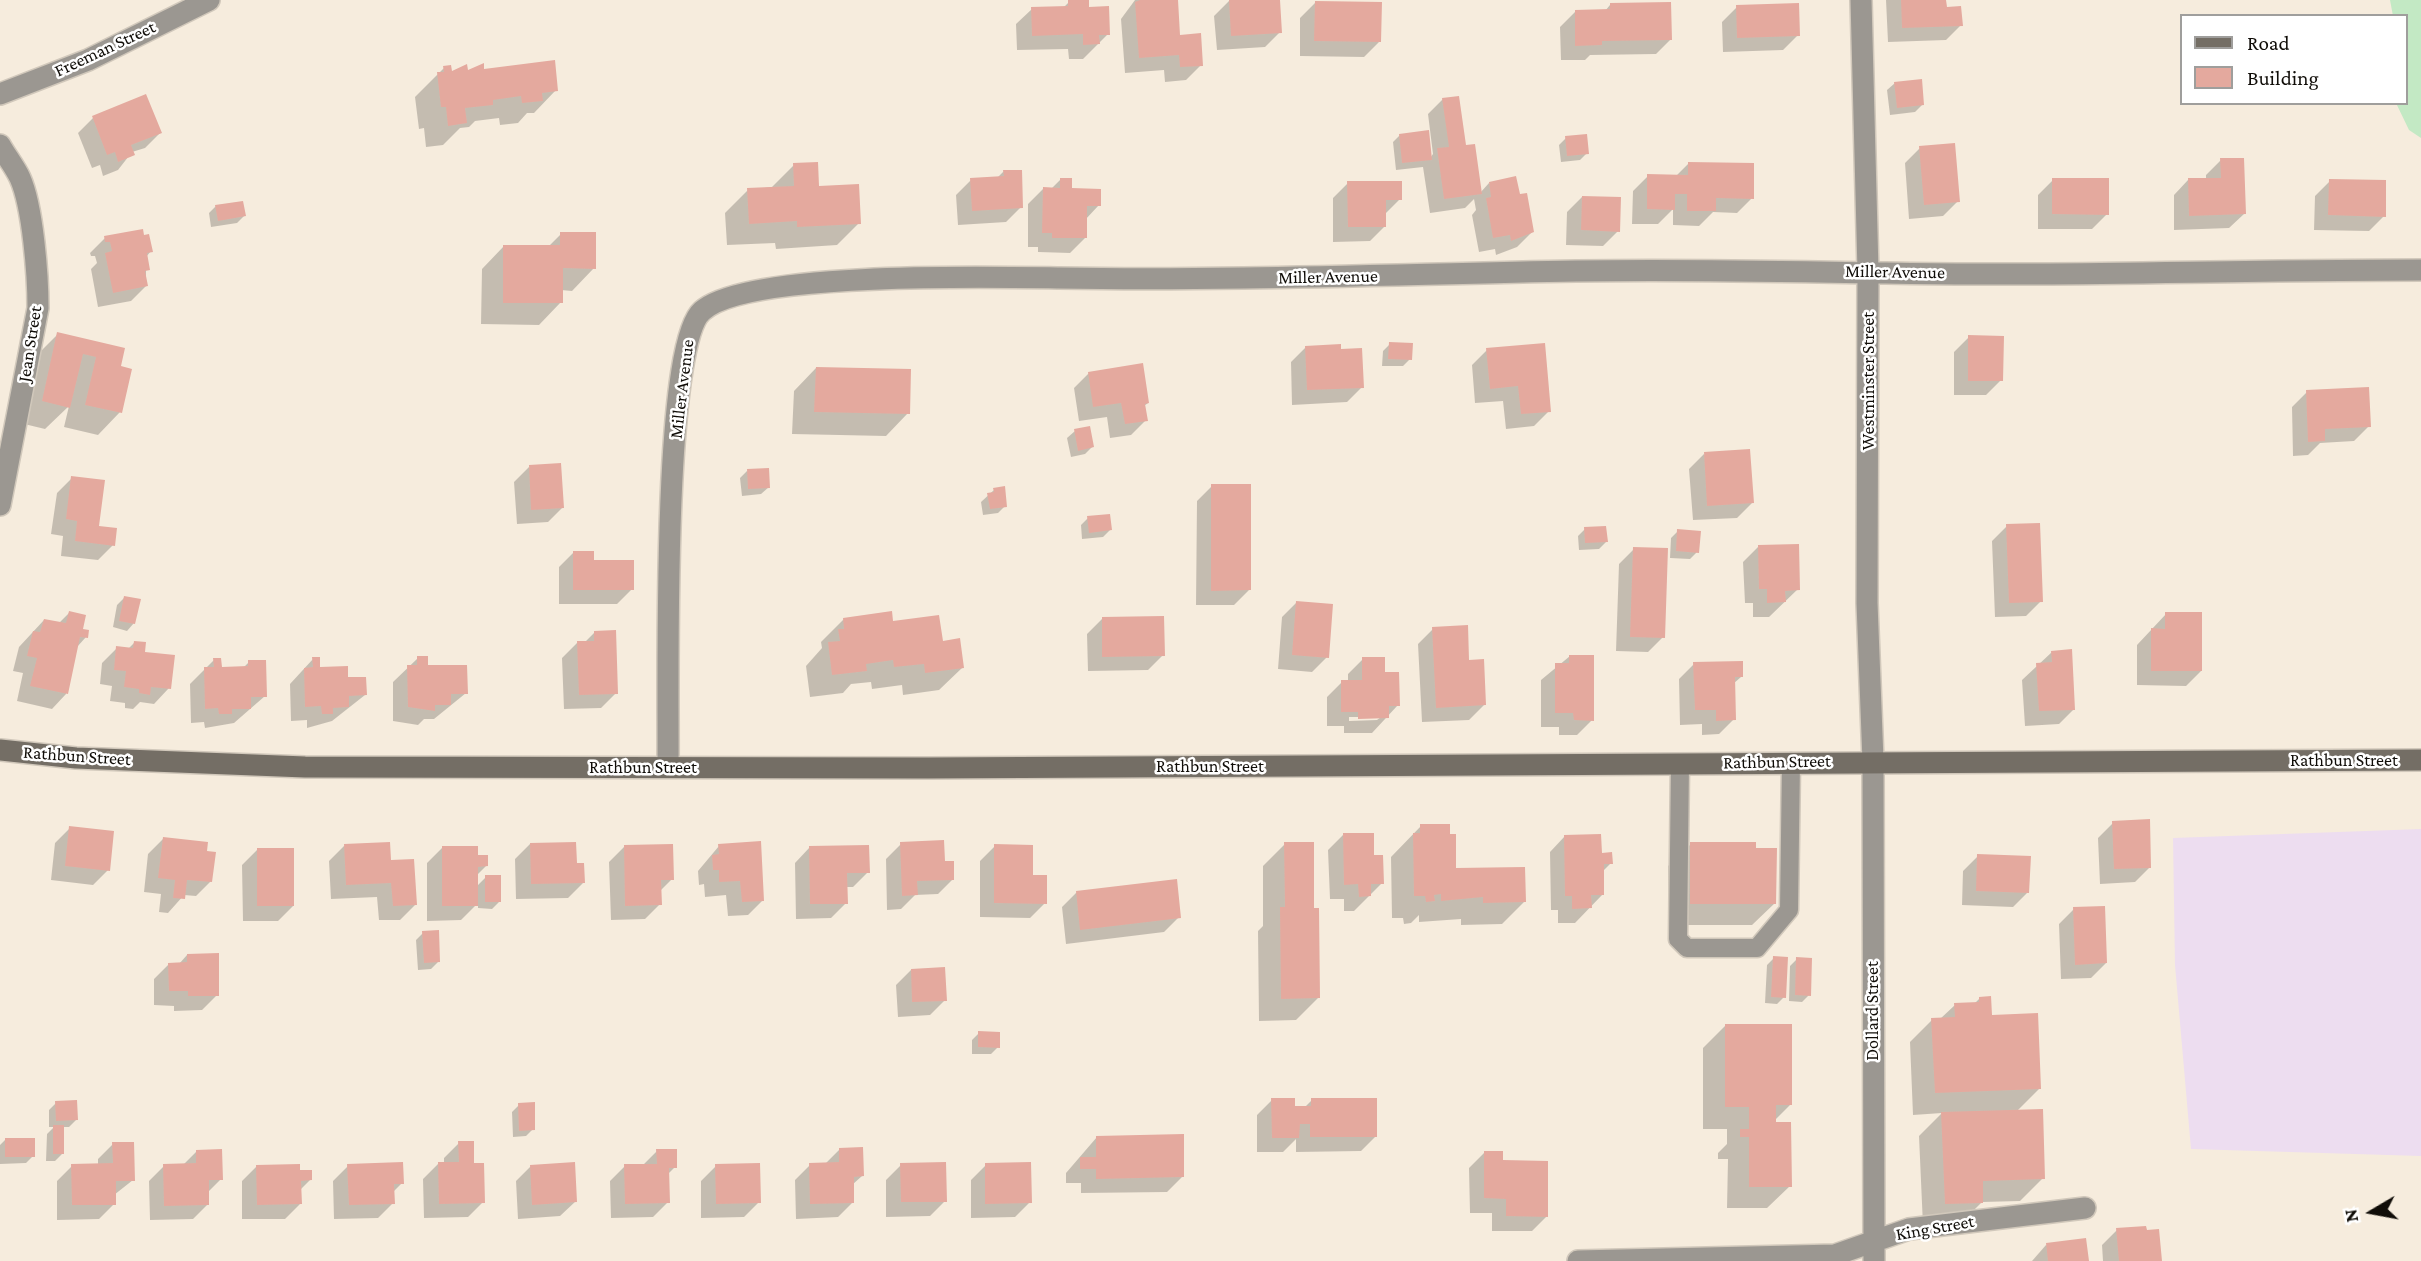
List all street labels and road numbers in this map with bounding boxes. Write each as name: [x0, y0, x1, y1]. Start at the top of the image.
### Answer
street label: Freeman Street: [51, 16, 159, 82]
street label: Miller Avenue: [1845, 260, 1945, 284]
street label: Miller Avenue: [1278, 265, 1378, 289]
street label: Jean Street: [13, 304, 47, 384]
street label: Westminster Street: [1857, 312, 1879, 450]
street label: Miller Avenue: [665, 338, 699, 440]
street label: Rathbun Street: [22, 741, 132, 771]
street label: Rathbun Street: [2290, 749, 2398, 771]
street label: Rathbun Street: [1723, 750, 1831, 774]
street label: Rathbun Street: [1156, 755, 1264, 777]
street label: Rathbun Street: [589, 756, 697, 778]
street label: Dollard Street: [1861, 961, 1883, 1061]
street label: King Street: [1894, 1211, 1976, 1245]

